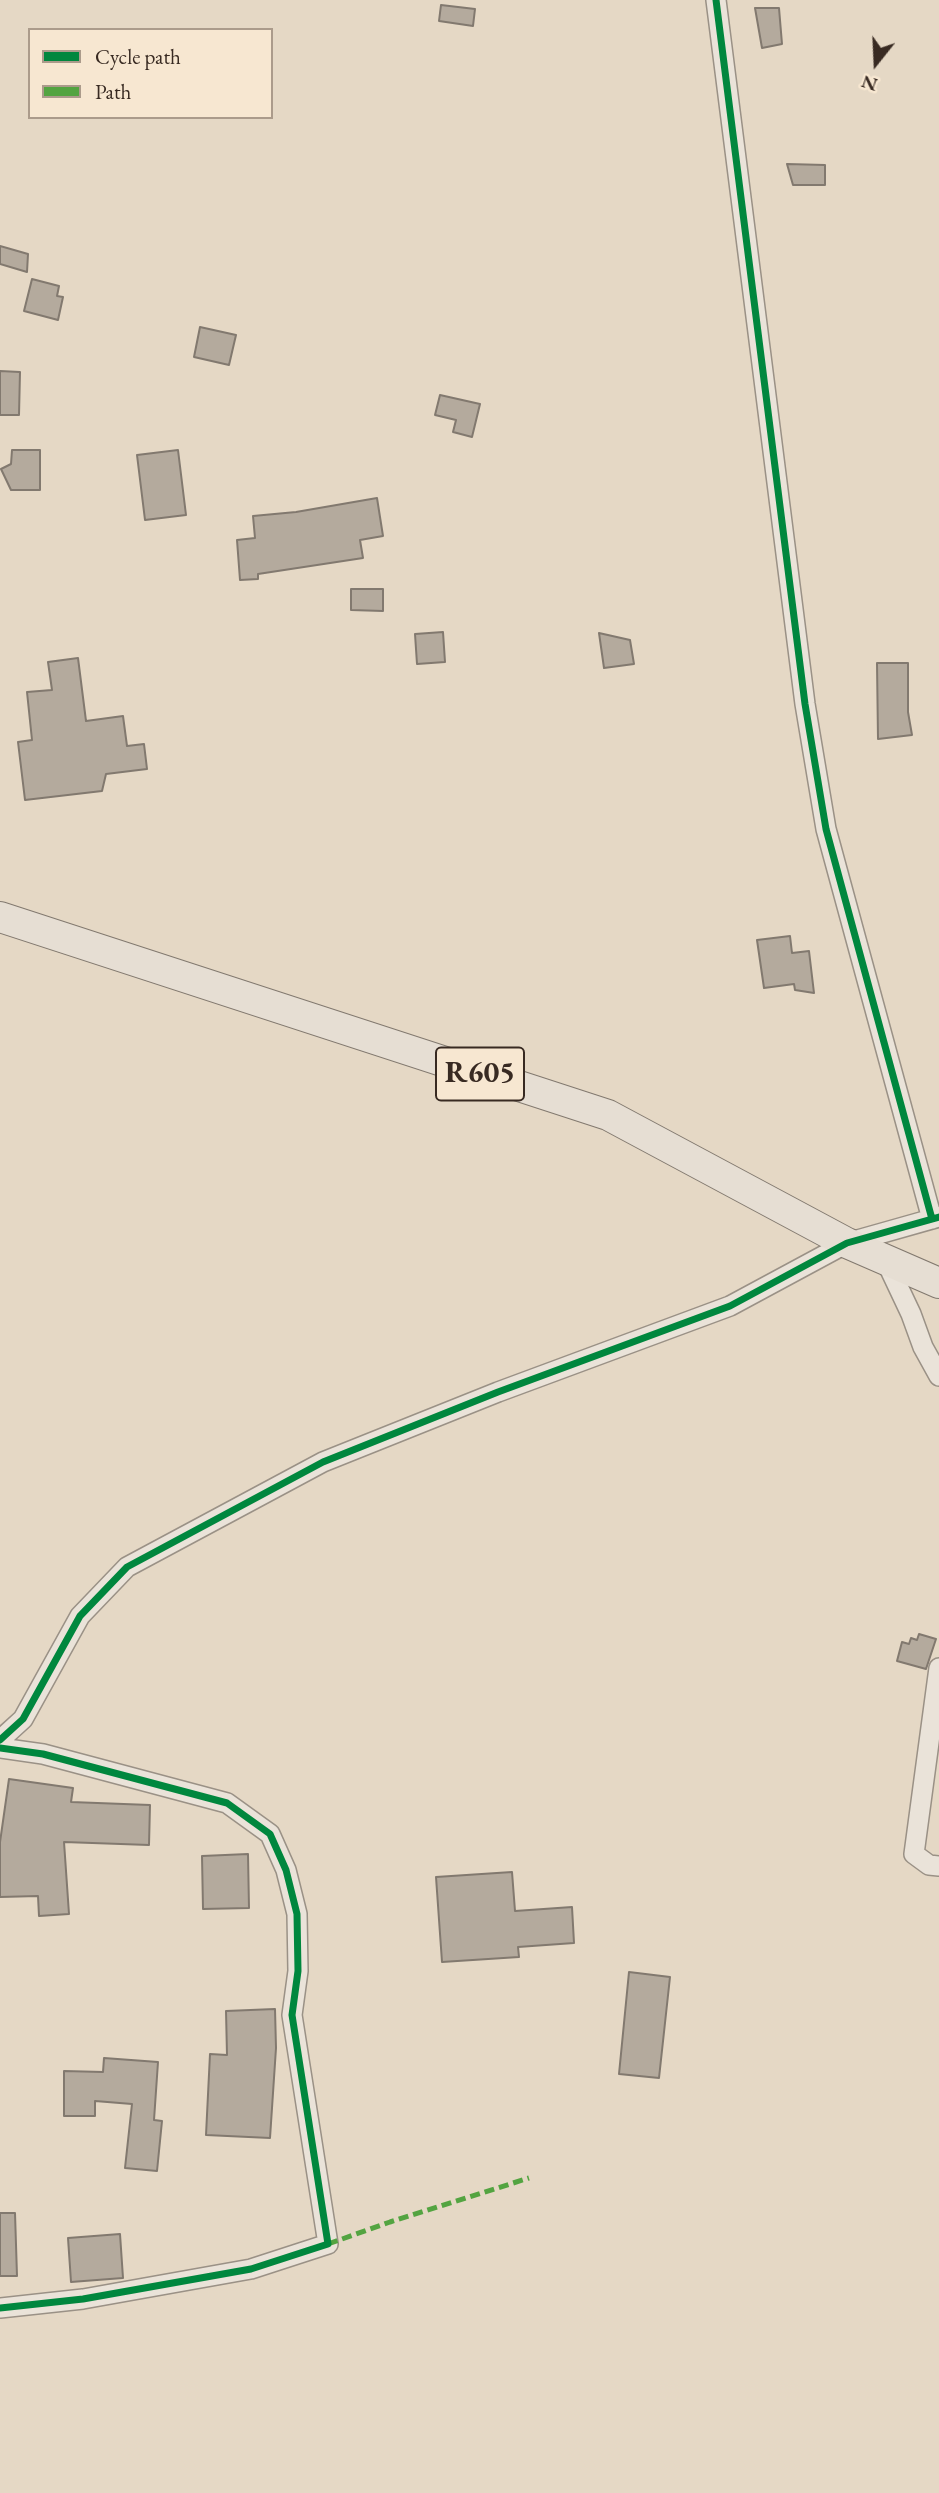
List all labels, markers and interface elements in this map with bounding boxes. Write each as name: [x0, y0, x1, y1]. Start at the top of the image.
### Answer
legend: [28, 28, 273, 119]
north arrow: [841, 28, 911, 98]
text: Cycle path: [95, 43, 181, 70]
text: N: [858, 69, 881, 98]
text: Path: [95, 78, 131, 105]
road number: R605: [436, 1048, 524, 1100]

